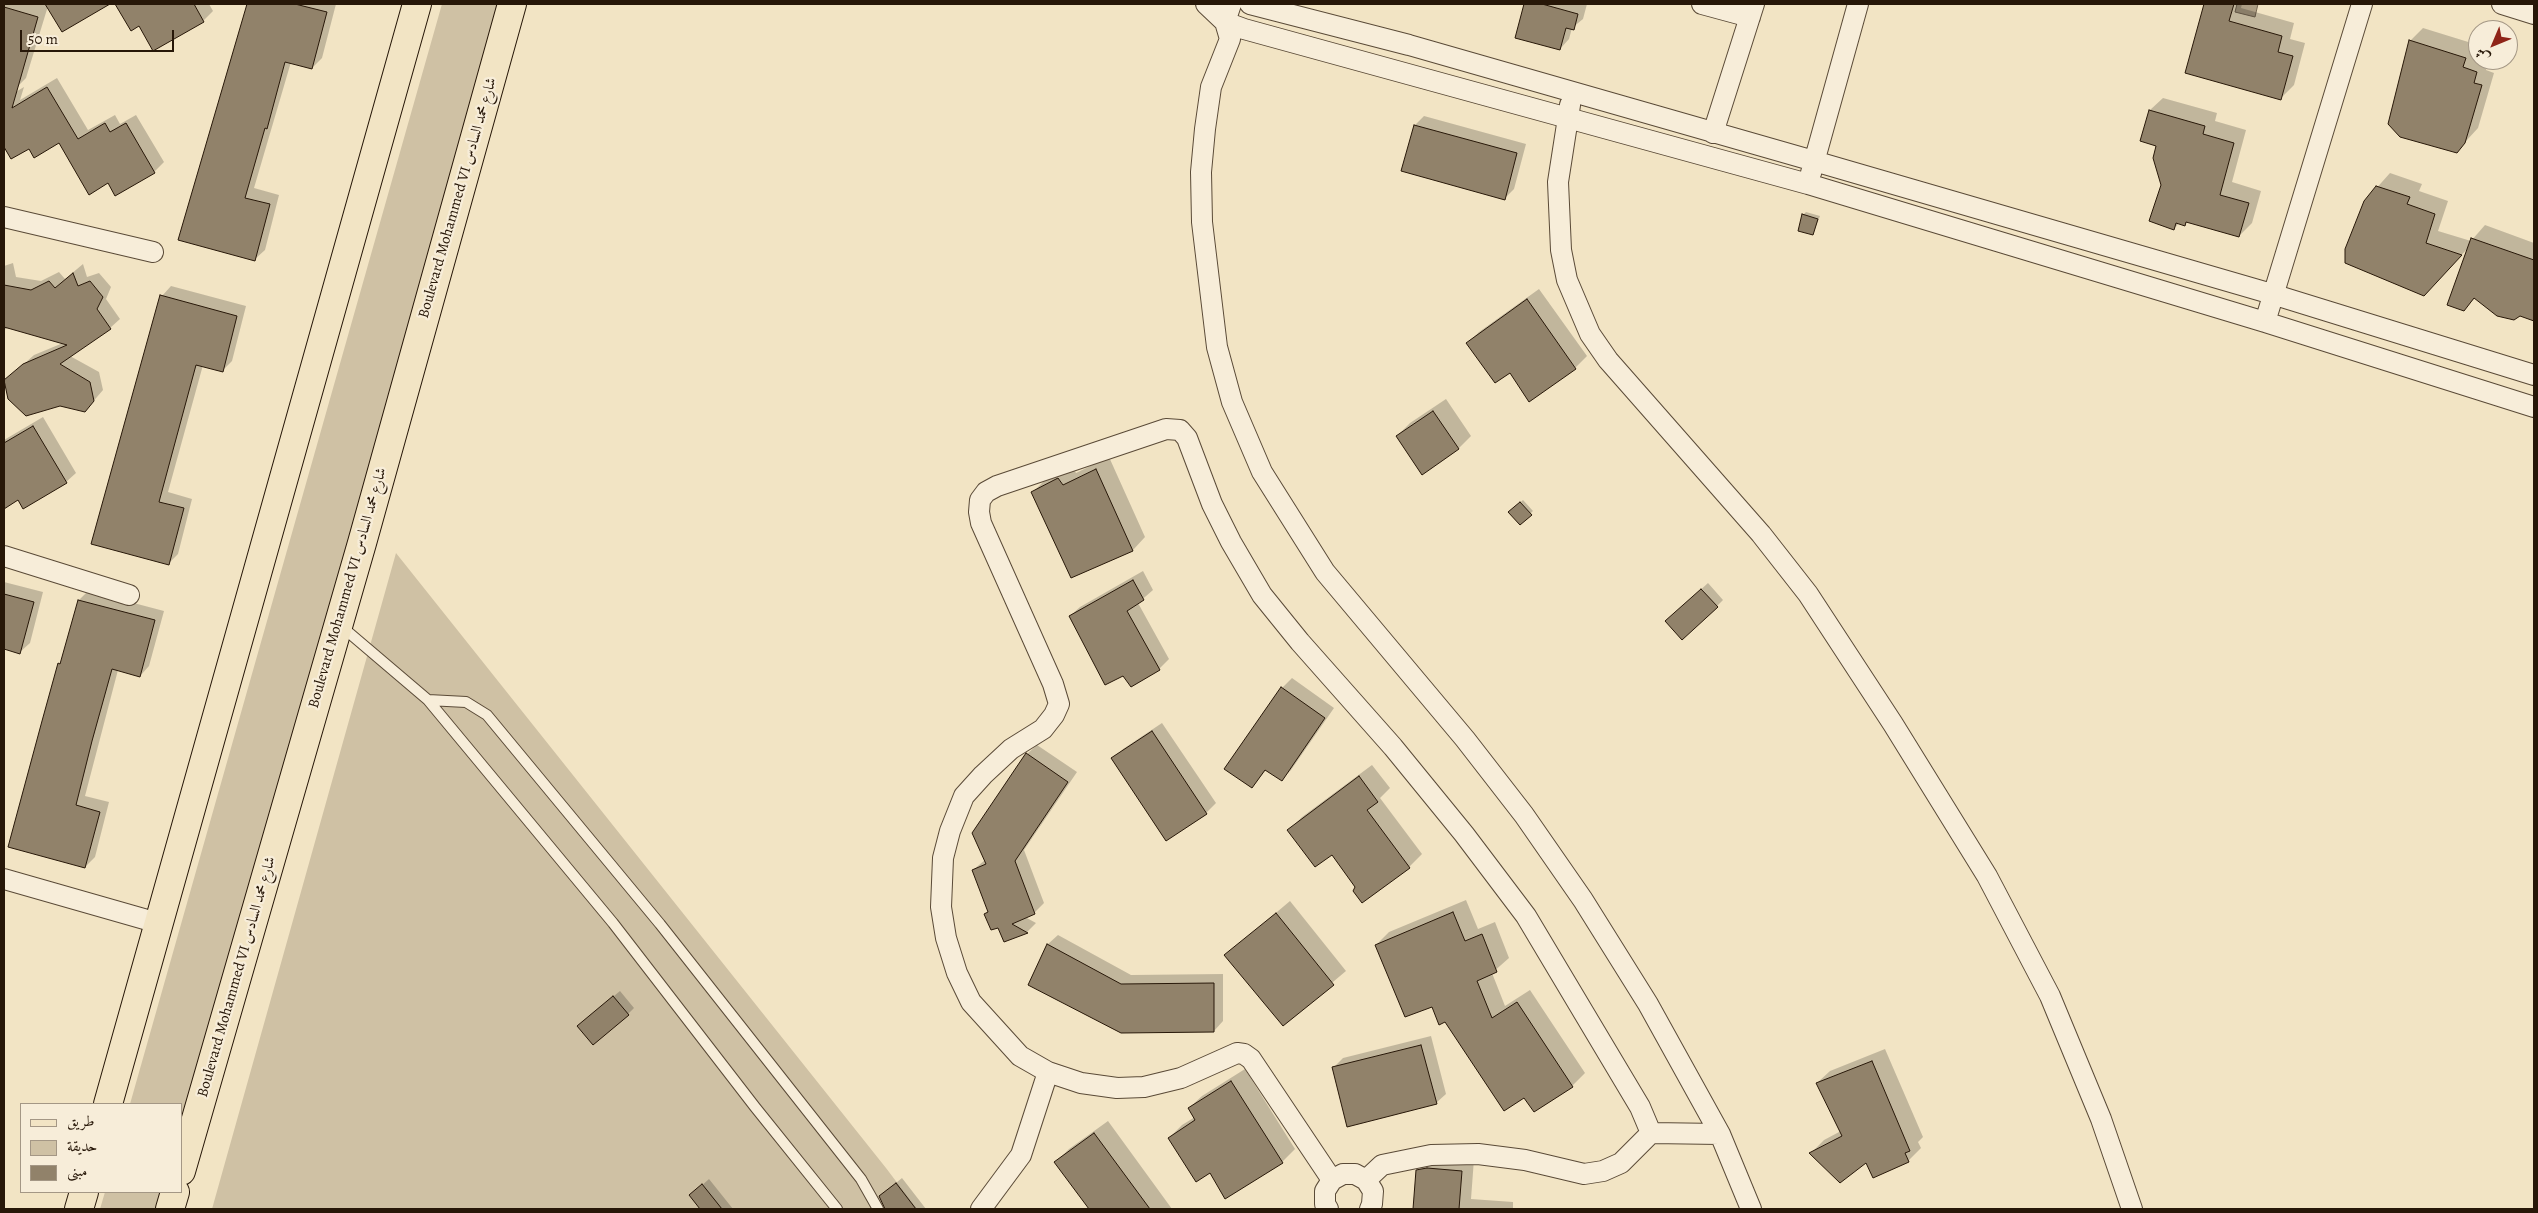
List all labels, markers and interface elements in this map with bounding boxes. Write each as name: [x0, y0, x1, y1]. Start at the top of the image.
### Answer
scale bar: [22, 20, 176, 52]
north arrow: [2468, 20, 2518, 70]
text: 50 m: [28, 29, 58, 49]
text: ش: [2471, 44, 2494, 67]
street label: Boulevard Mohammed VI شارع محمد السادس: [415, 76, 501, 320]
street label: Boulevard Mohammed VI شارع محمد السادس: [305, 466, 391, 710]
street label: Boulevard Mohammed VI شارع محمد السادس: [194, 855, 280, 1099]
legend: [20, 1103, 182, 1193]
text: طريق: [67, 1111, 94, 1131]
text: حديقة: [67, 1136, 97, 1156]
text: مبنى: [67, 1161, 87, 1181]

